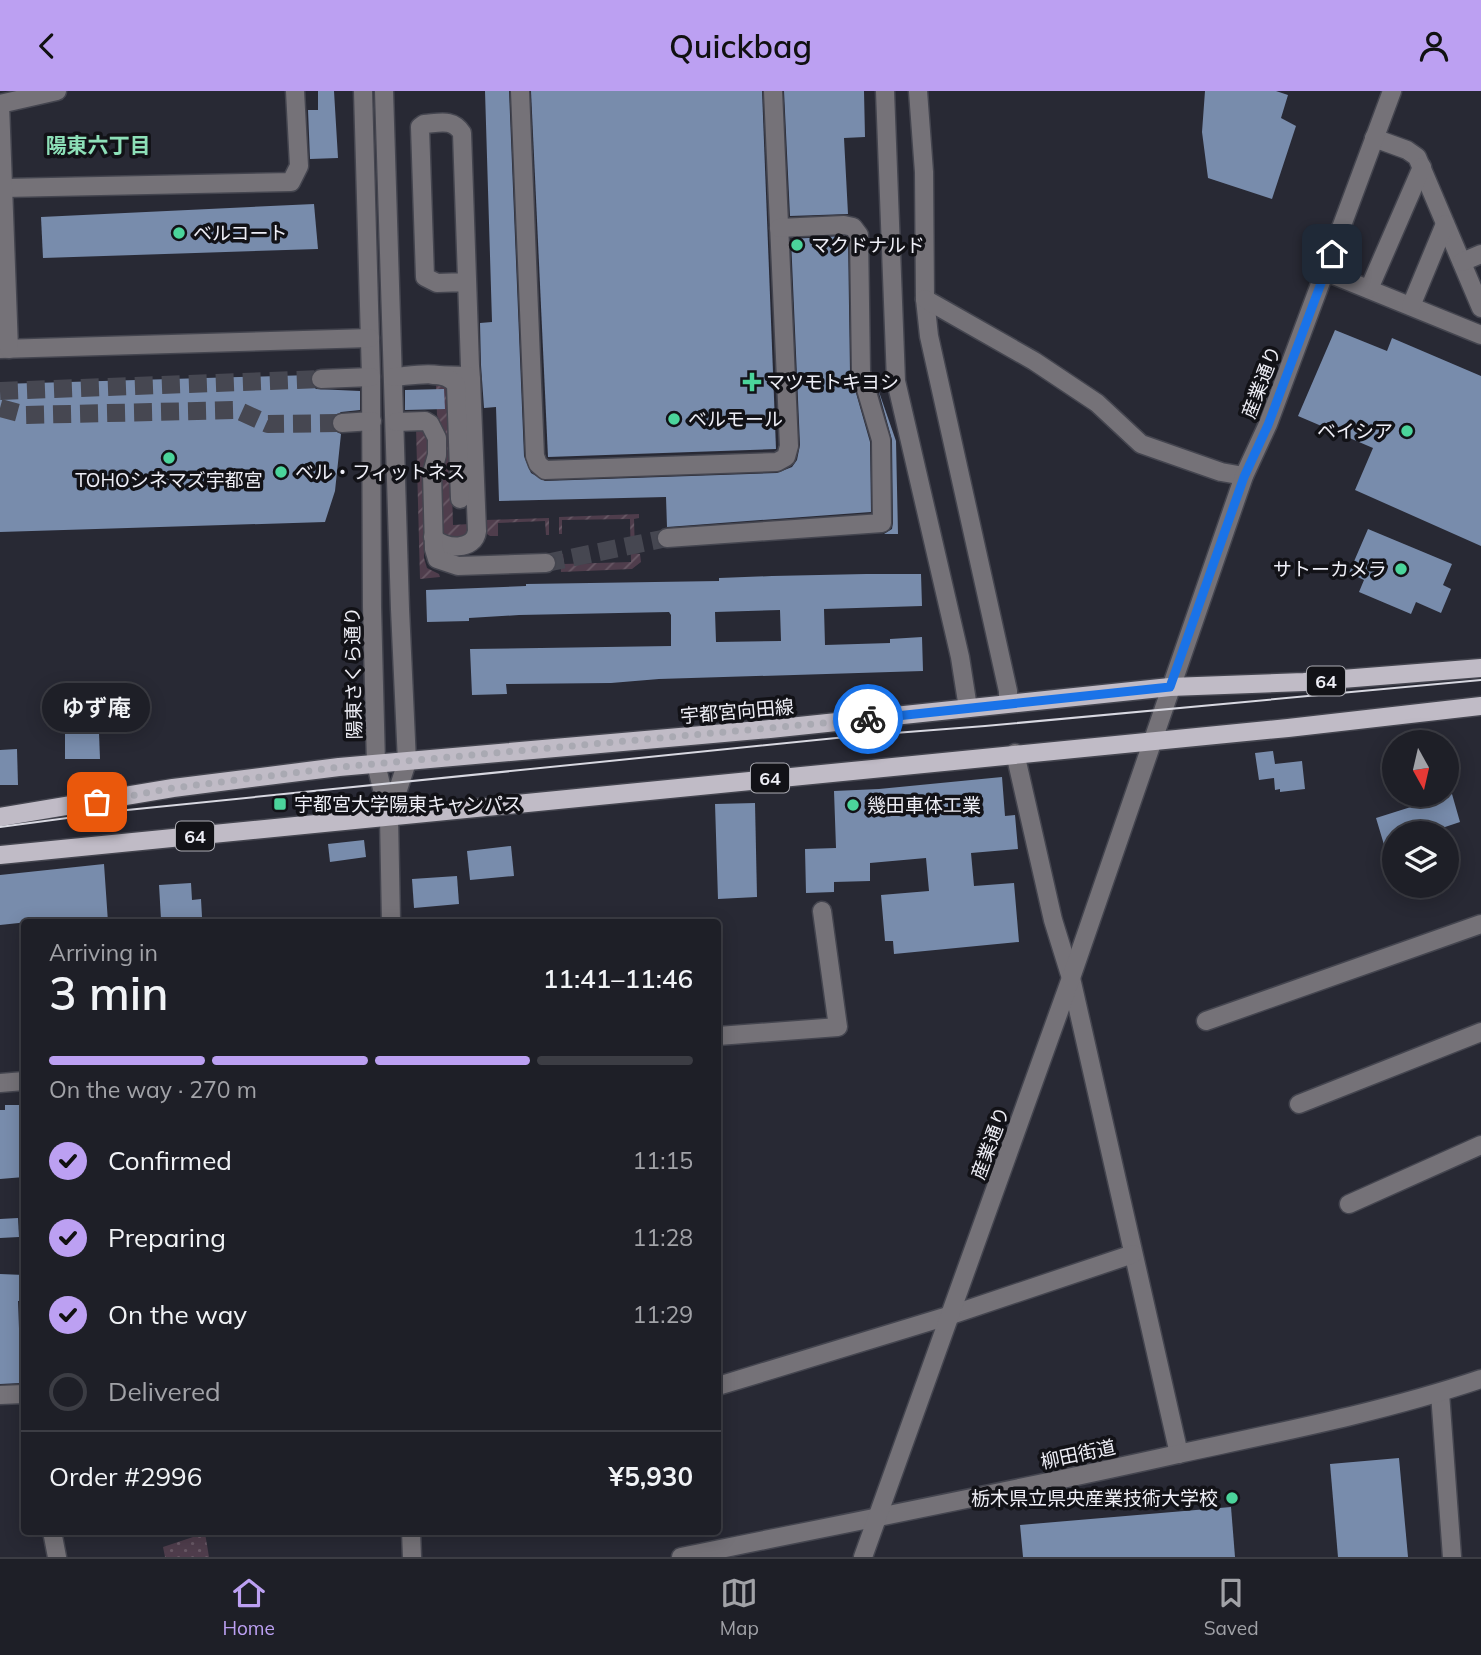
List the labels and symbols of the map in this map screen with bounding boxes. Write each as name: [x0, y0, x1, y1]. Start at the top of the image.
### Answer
district label: 陽東六丁目: [46, 132, 151, 158]
place label: ベルコート: [193, 221, 288, 245]
pin: [1302, 224, 1362, 284]
marker: ベルコート: [171, 225, 187, 241]
place label: マクドナルド: [811, 233, 925, 257]
marker: マクドナルド: [789, 237, 805, 253]
street label: 産業通り: [1236, 342, 1286, 422]
place label: マツモトキヨシ: [766, 370, 899, 394]
marker: マツモトキヨシ: [744, 374, 760, 390]
place label: ベルモール: [688, 407, 783, 431]
marker: ベルモール: [666, 411, 682, 427]
place label: ベイシア: [1317, 419, 1393, 443]
marker: ベイシア: [1399, 423, 1415, 439]
marker: TOHOシネマズ宇都宮: [161, 450, 177, 466]
place label: ベル・フィットネス: [295, 460, 466, 484]
marker: ベル・フィットネス: [273, 464, 289, 480]
place label: TOHOシネマズ宇都宮: [75, 468, 263, 492]
place label: サトーカメラ: [1273, 557, 1387, 581]
marker: サトーカメラ: [1393, 561, 1409, 577]
street label: 陽東さくら通り: [340, 606, 366, 740]
road number: 64: [1307, 667, 1345, 695]
callout: ゆず庵: [43, 683, 151, 732]
courier: [833, 684, 903, 754]
street label: 宇都宮向田線: [679, 694, 795, 728]
north arrow: [1382, 730, 1460, 807]
road number: 64: [751, 763, 789, 793]
pin: [67, 772, 127, 832]
place label: 宇都宮大学陽東キャンパス: [294, 792, 522, 816]
place label: 幾田車体工業: [867, 793, 981, 817]
marker: 宇都宮大学陽東キャンパス: [272, 796, 288, 812]
marker: 幾田車体工業: [845, 797, 861, 813]
road number: 64: [176, 821, 214, 851]
street label: 産業通り: [966, 1103, 1014, 1183]
street label: 柳田街道: [1038, 1434, 1118, 1474]
place label: 栃木県立県央産業技術大学校: [971, 1486, 1218, 1510]
marker: 栃木県立県央産業技術大学校: [1224, 1490, 1240, 1506]

